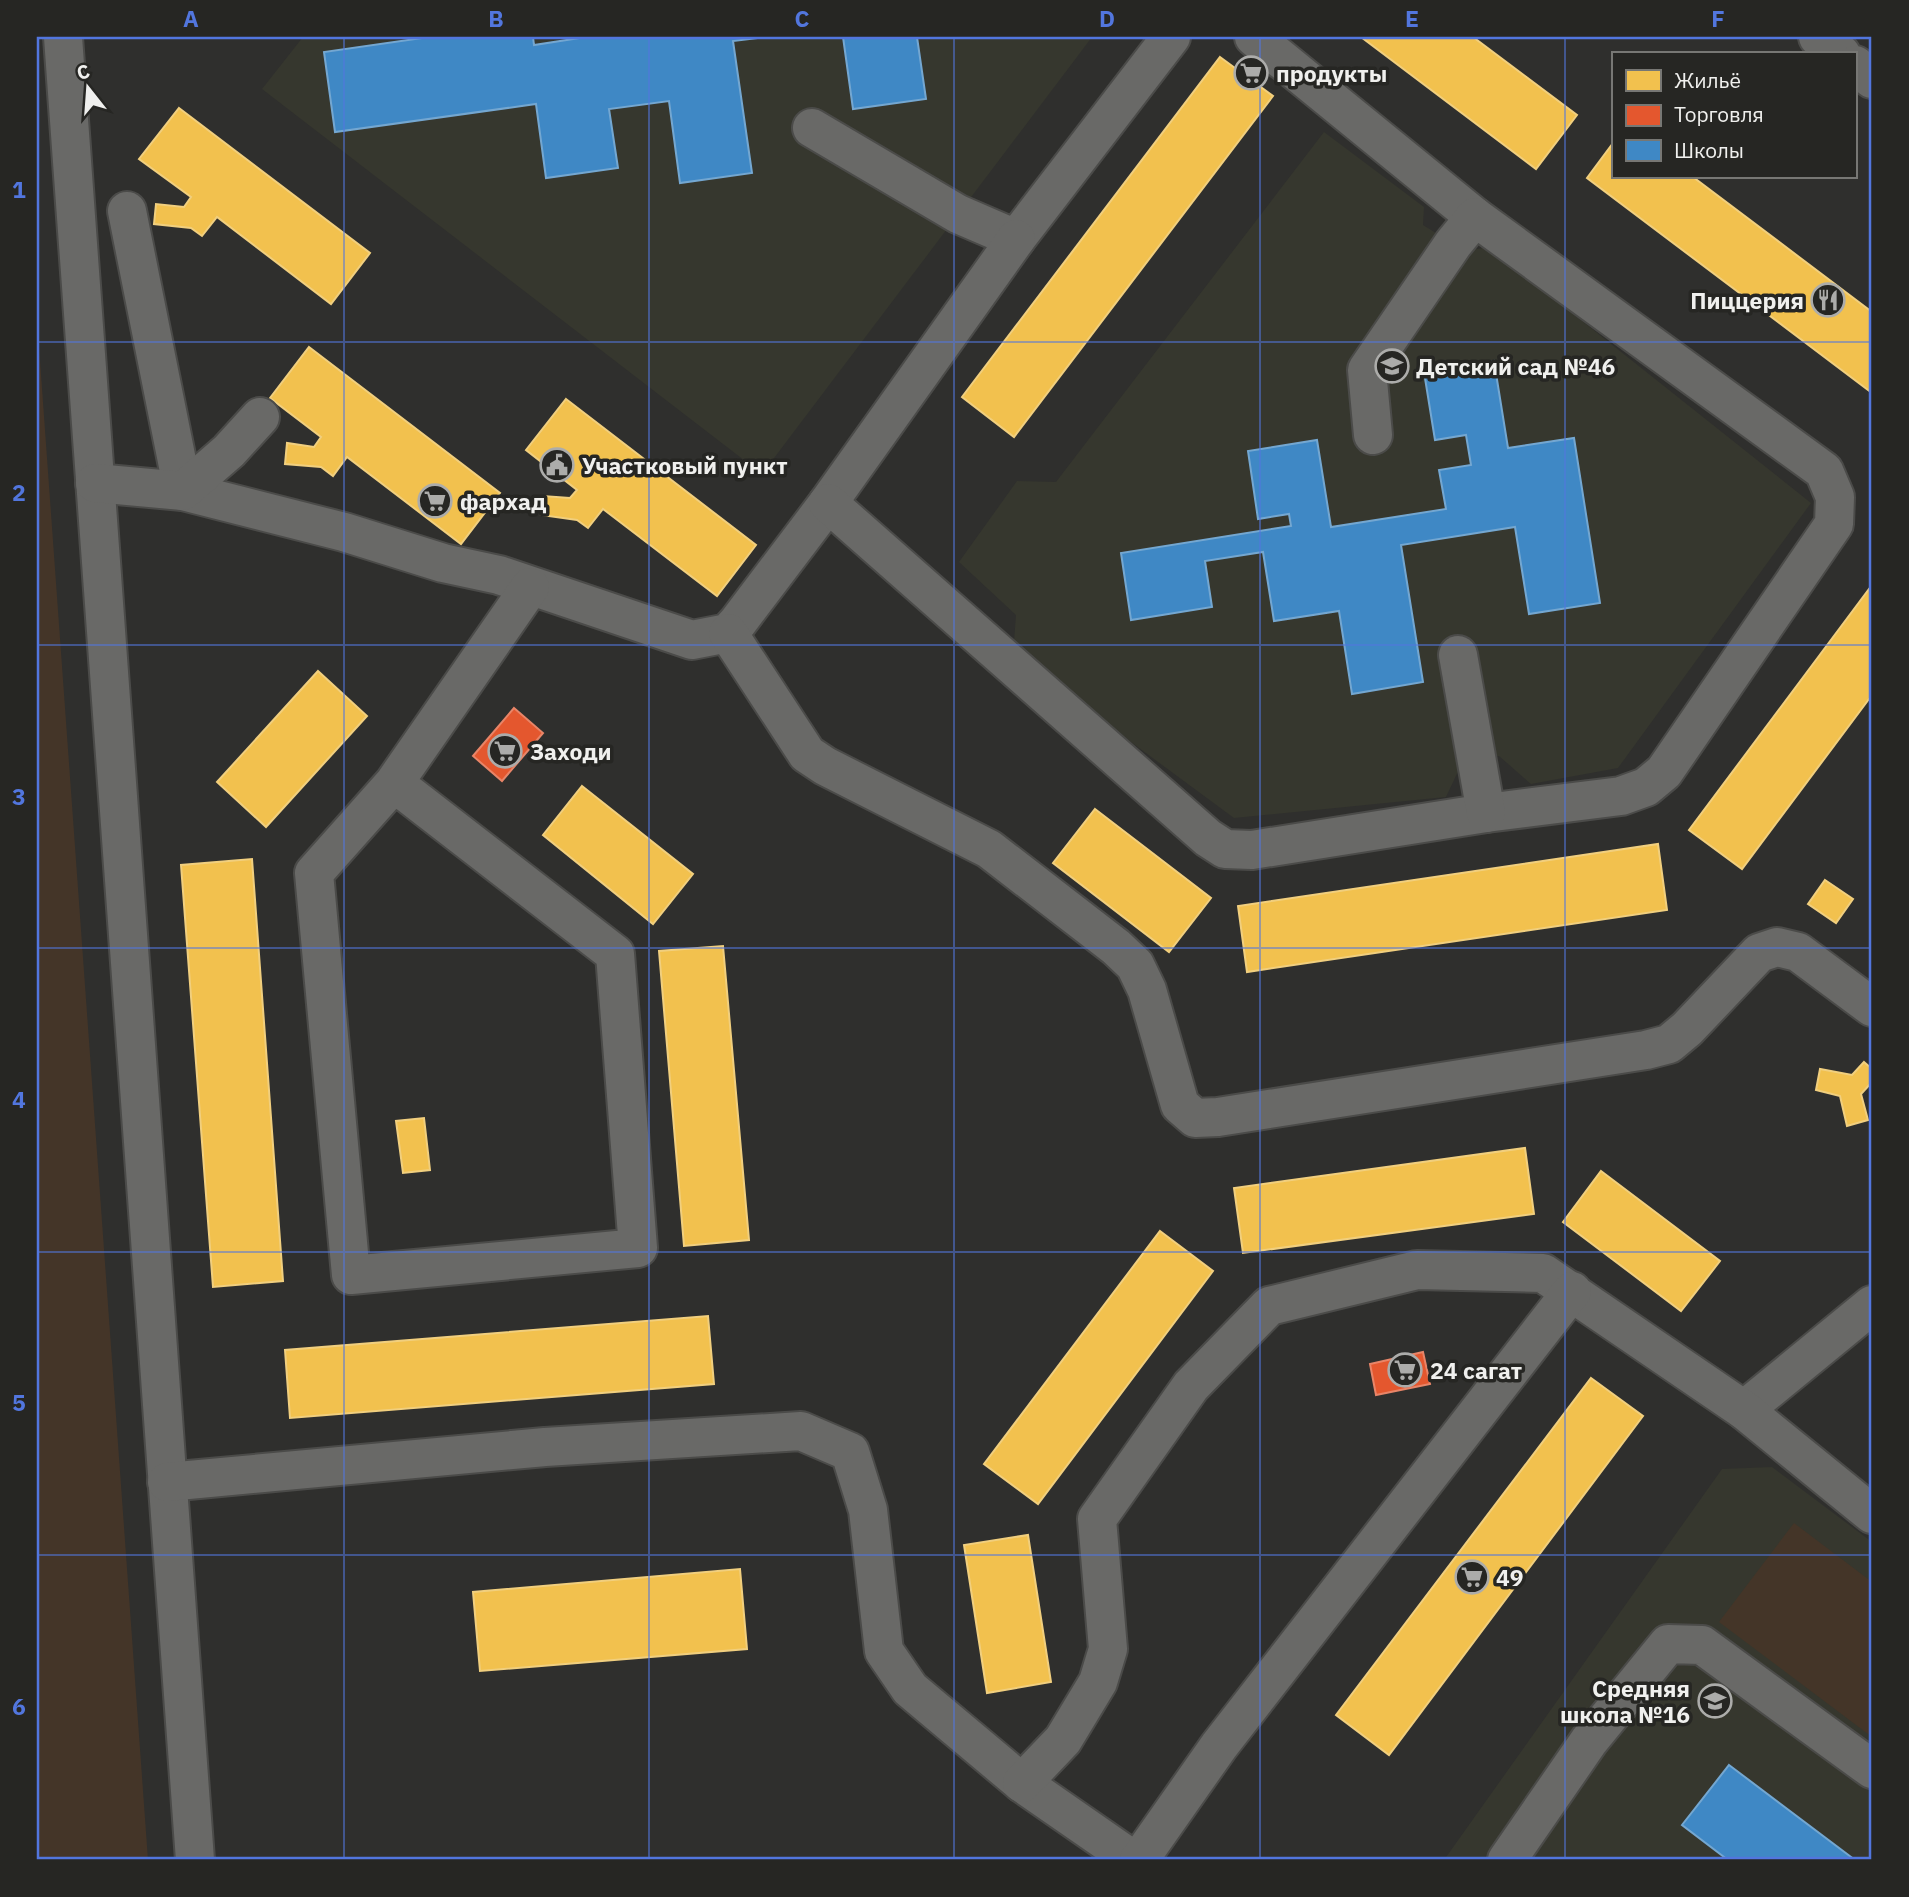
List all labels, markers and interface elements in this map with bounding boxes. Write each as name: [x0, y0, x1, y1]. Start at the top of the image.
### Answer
text: A: [183, 3, 199, 33]
text: B: [488, 3, 504, 33]
text: C: [795, 3, 810, 33]
text: D: [1099, 3, 1115, 33]
text: E: [1405, 3, 1419, 33]
text: F: [1711, 3, 1725, 33]
north arrow: [52, 52, 122, 122]
legend: [1612, 52, 1856, 178]
supermarket icon: продукты: [1232, 54, 1270, 92]
text: С: [74, 58, 92, 85]
place label: продукты: [1276, 58, 1387, 88]
text: Жильё: [1674, 66, 1741, 94]
text: Торговля: [1674, 100, 1764, 128]
text: Школы: [1674, 136, 1744, 164]
text: 1: [12, 174, 26, 204]
restaurant icon: Пиццерия: [1809, 281, 1847, 319]
place label: Пиццерия: [1690, 285, 1804, 315]
school or university icon: Детский сад №46: [1373, 347, 1411, 385]
place label: Детский сад №46: [1416, 351, 1615, 381]
public building icon: Участковый пункт: [538, 446, 576, 484]
place label: Участковый пункт: [582, 450, 788, 480]
text: 2: [12, 477, 26, 507]
supermarket icon: фархад: [416, 482, 454, 520]
place label: фархад: [460, 486, 546, 516]
supermarket icon: Заходи: [486, 732, 524, 770]
place label: Заходи: [530, 736, 612, 766]
text: 3: [12, 781, 26, 811]
text: 4: [12, 1084, 26, 1114]
supermarket icon: 24 сагат: [1386, 1351, 1424, 1389]
place label: 24 сагат: [1430, 1355, 1522, 1385]
text: 5: [12, 1387, 26, 1417]
supermarket icon: 49: [1453, 1558, 1491, 1596]
place label: 49: [1496, 1562, 1524, 1592]
place label: Средняя школа №16: [1560, 1673, 1690, 1729]
school or university icon: Средняя школа №16: [1696, 1682, 1734, 1720]
text: 6: [12, 1691, 26, 1721]

